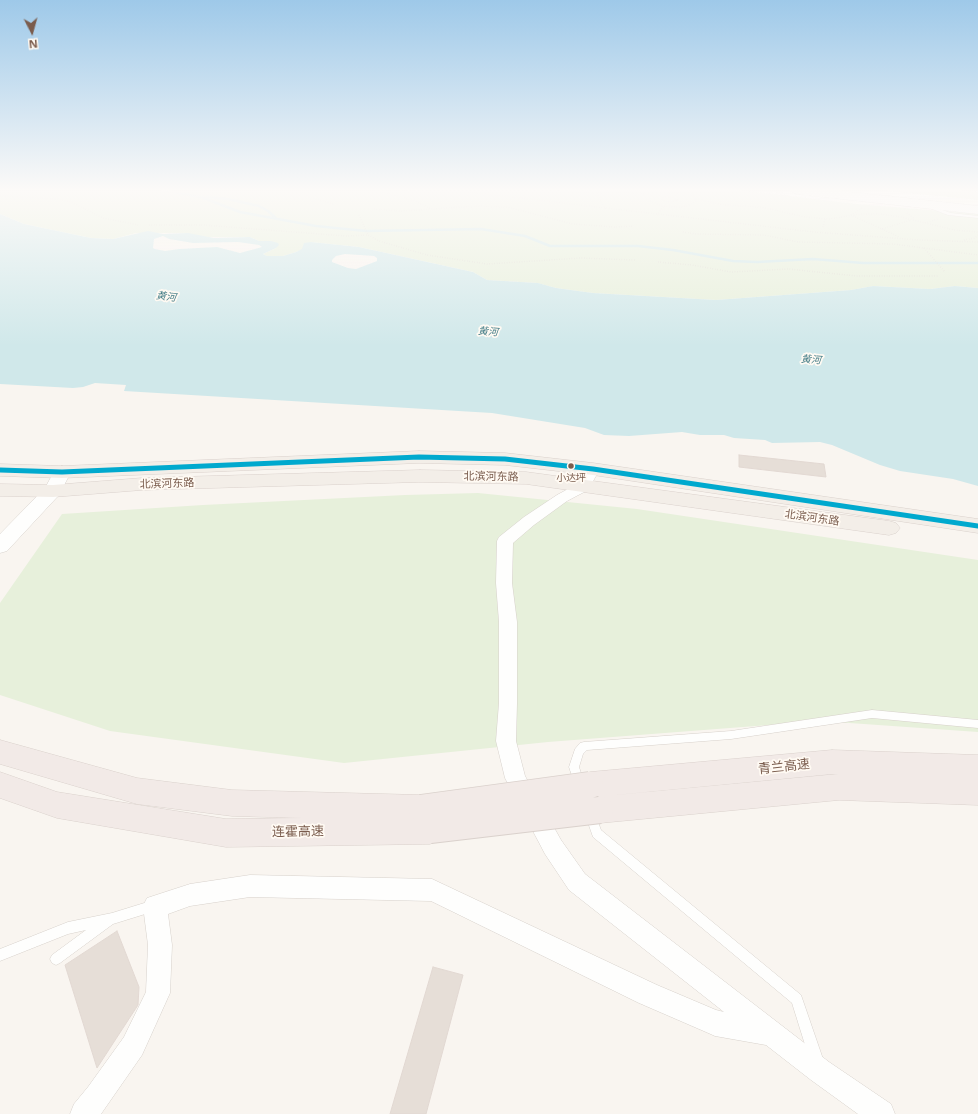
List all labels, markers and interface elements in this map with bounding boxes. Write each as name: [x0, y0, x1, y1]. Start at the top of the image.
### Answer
north arrow: [12, 12, 52, 52]
text: N: [28, 37, 39, 52]
water label: 黄河: [155, 290, 177, 304]
water label: 黄河: [478, 325, 498, 339]
water label: 黄河: [801, 353, 821, 367]
marker: 小达坪: [566, 461, 576, 471]
street label: 北滨河东路: [463, 470, 519, 484]
place label: 小达坪: [556, 472, 586, 484]
street label: 北滨河东路: [139, 476, 195, 492]
street label: 北滨河东路: [784, 508, 840, 528]
street label: 青兰高速: [757, 757, 811, 777]
street label: 连霍高速: [272, 824, 324, 840]

